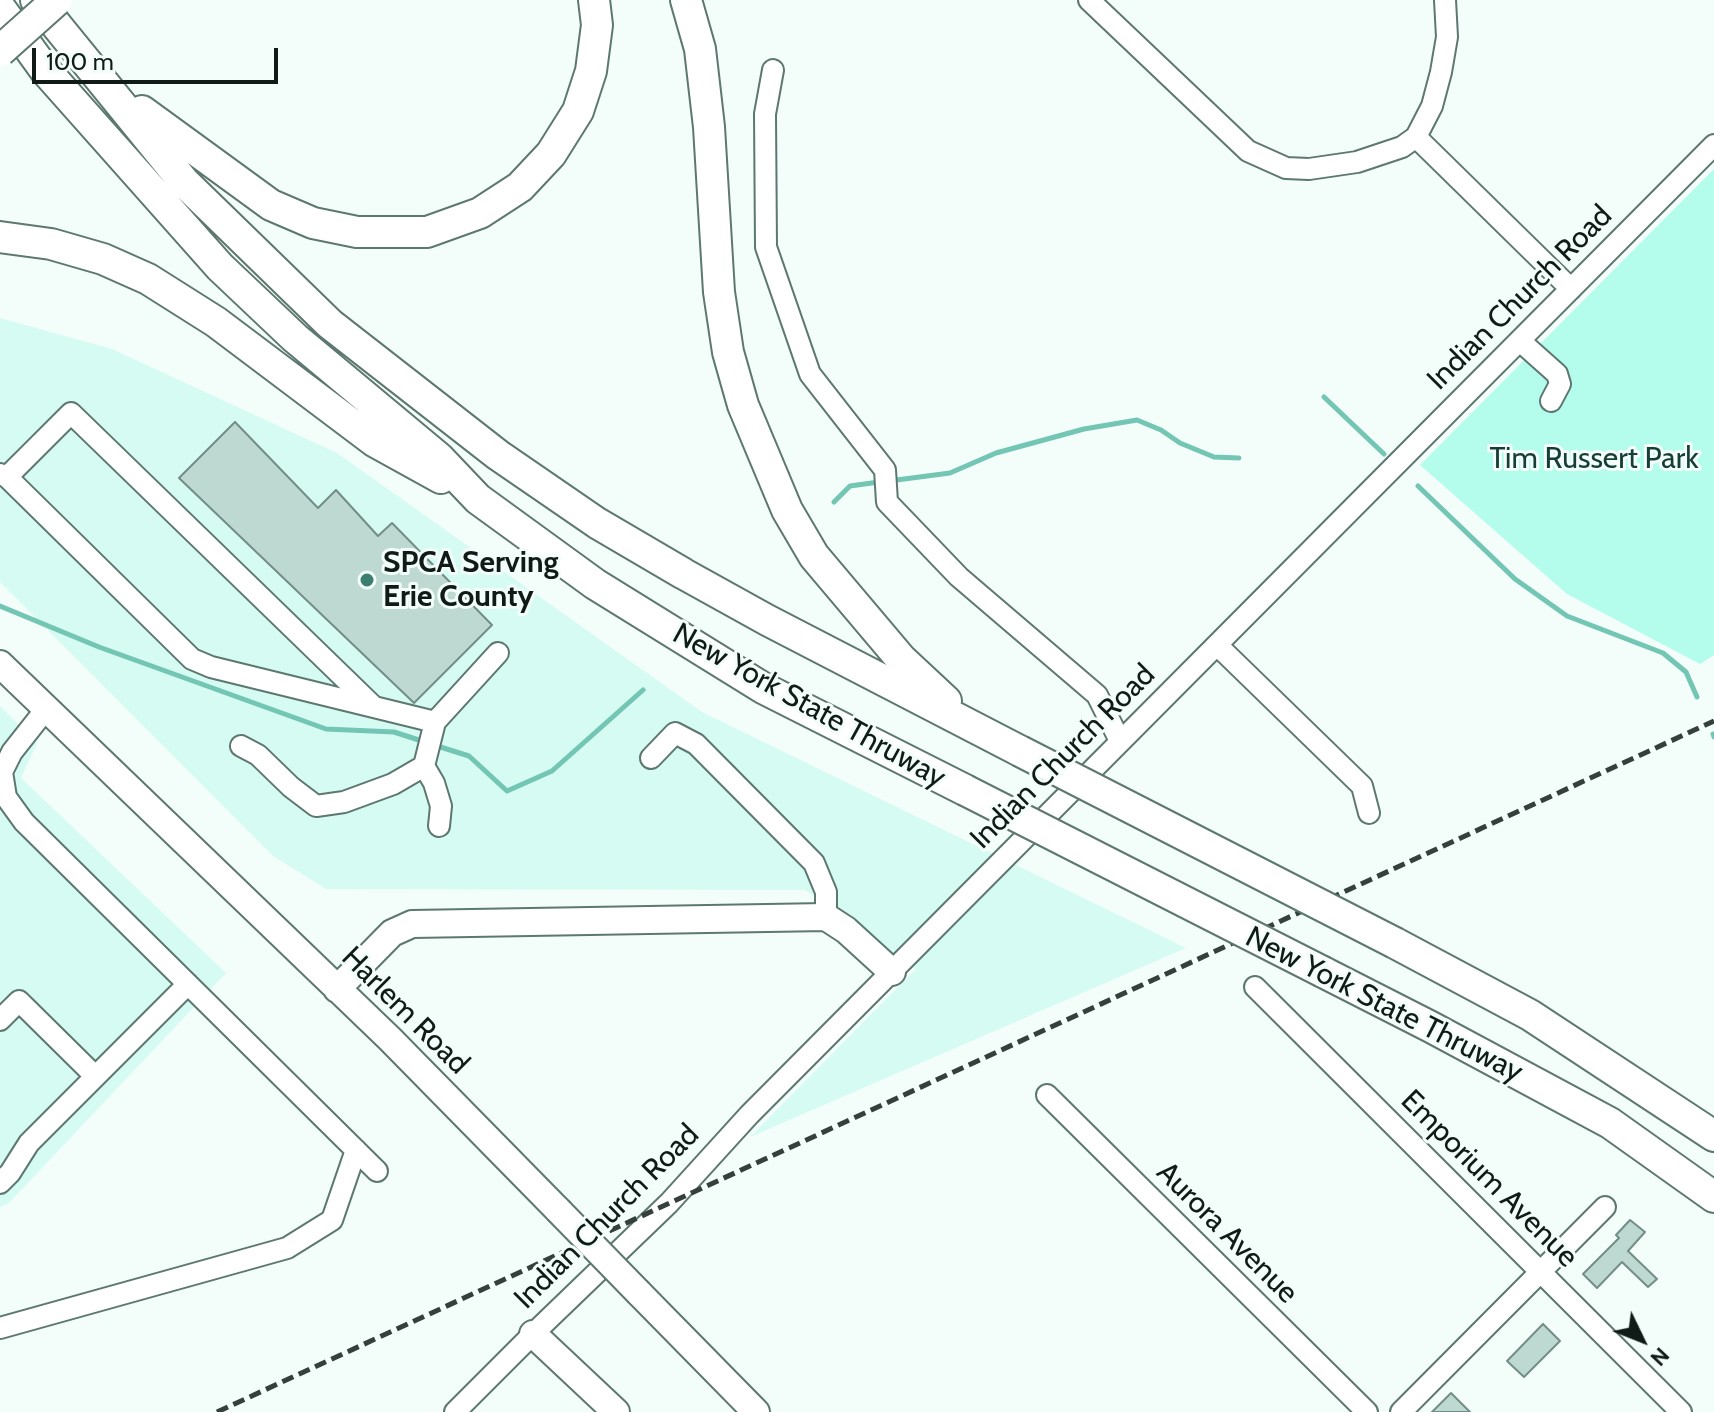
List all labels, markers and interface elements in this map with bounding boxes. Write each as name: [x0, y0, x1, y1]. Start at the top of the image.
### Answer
scale bar: [36, 32, 282, 82]
text: 100 m: [46, 47, 114, 76]
street label: Indian Church Road: [1420, 198, 1620, 398]
park label: Tim Russert Park: [1489, 441, 1699, 477]
place label: SPCA Serving Erie County: [383, 545, 558, 616]
marker: SPCA Serving Erie County: [358, 571, 376, 589]
street label: New York State Thruway: [666, 616, 952, 796]
street label: Indian Church Road: [963, 657, 1163, 857]
street label: New York State Thruway: [1239, 919, 1529, 1091]
street label: Harlem Road: [334, 940, 476, 1082]
street label: Emporium Avenue: [1393, 1083, 1585, 1275]
street label: Indian Church Road: [507, 1117, 707, 1317]
street label: Aurora Avenue: [1149, 1155, 1305, 1311]
north arrow: [1602, 1300, 1682, 1380]
text: N: [1645, 1342, 1675, 1372]

